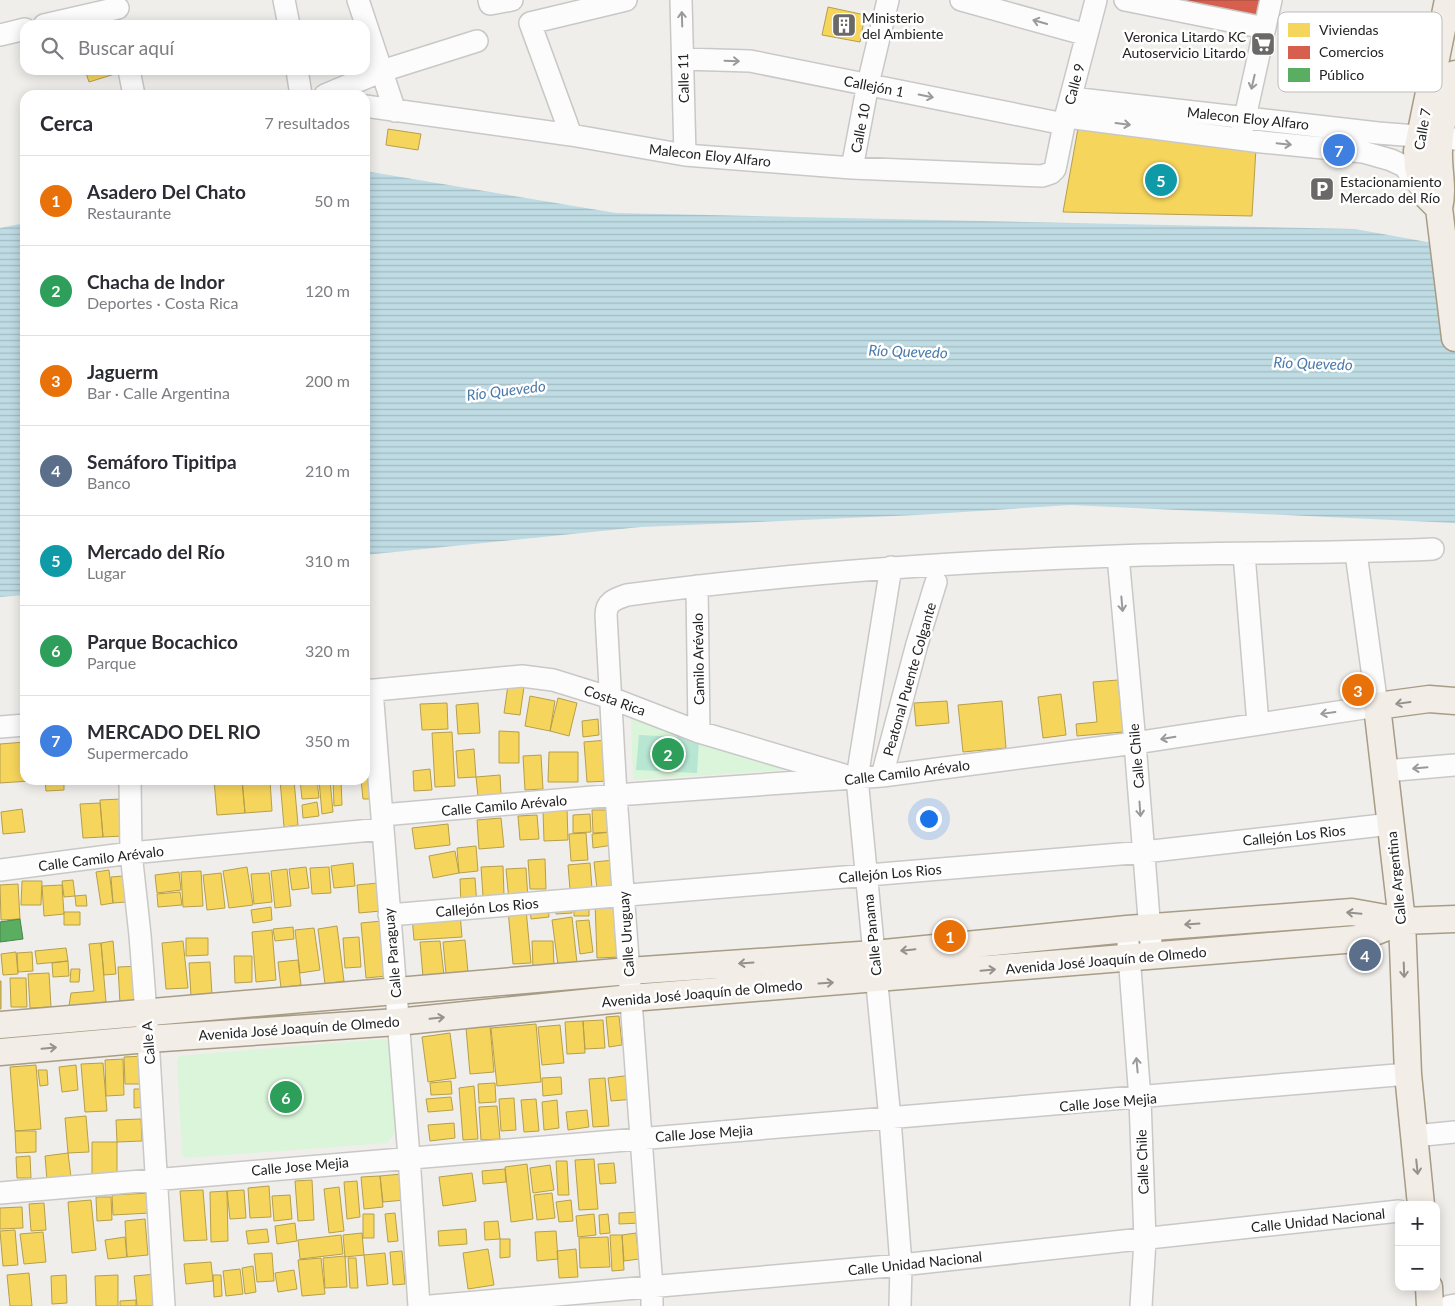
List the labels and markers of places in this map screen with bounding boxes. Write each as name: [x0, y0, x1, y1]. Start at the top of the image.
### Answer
place label: Ministerio del Ambiente: [862, 9, 943, 42]
building icon: Ministerio del Ambiente: [831, 12, 857, 38]
place label: Veronica Litardo KC Autoservicio Litardo: [1122, 28, 1247, 61]
supermarket icon: Veronica Litardo KC Autoservicio Litardo: [1250, 31, 1276, 57]
pin: 7: [1323, 131, 1355, 169]
pin: 5: [1145, 161, 1177, 199]
place label: Estacionamiento Mercado del Río: [1340, 173, 1442, 206]
parking icon: Estacionamiento Mercado del Río: [1309, 176, 1335, 202]
pin: 3: [1342, 671, 1374, 709]
pin: 2: [652, 735, 684, 773]
pin: 1: [934, 917, 966, 955]
pin: 4: [1349, 936, 1381, 974]
pin: 6: [270, 1078, 302, 1116]

